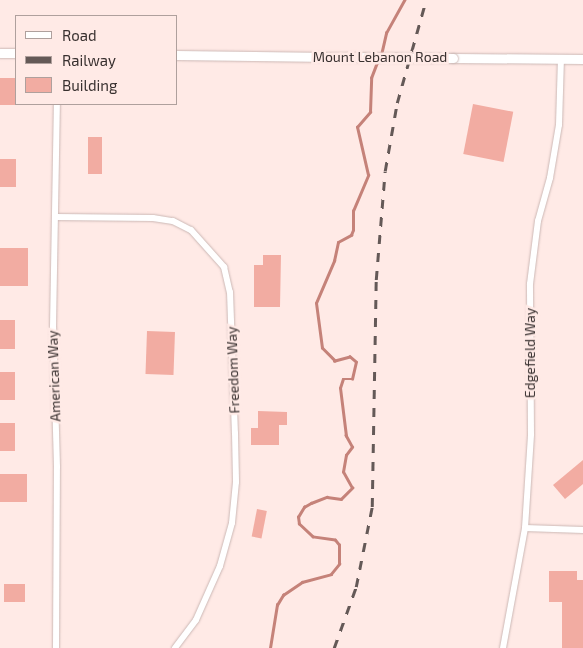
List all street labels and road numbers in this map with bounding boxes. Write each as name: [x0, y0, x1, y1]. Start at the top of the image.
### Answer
street label: Mount Lebanon Road: [313, 49, 447, 65]
street label: Edgefield Way: [522, 308, 538, 398]
street label: Freedom Way: [223, 326, 243, 414]
street label: American Way: [44, 330, 64, 422]

